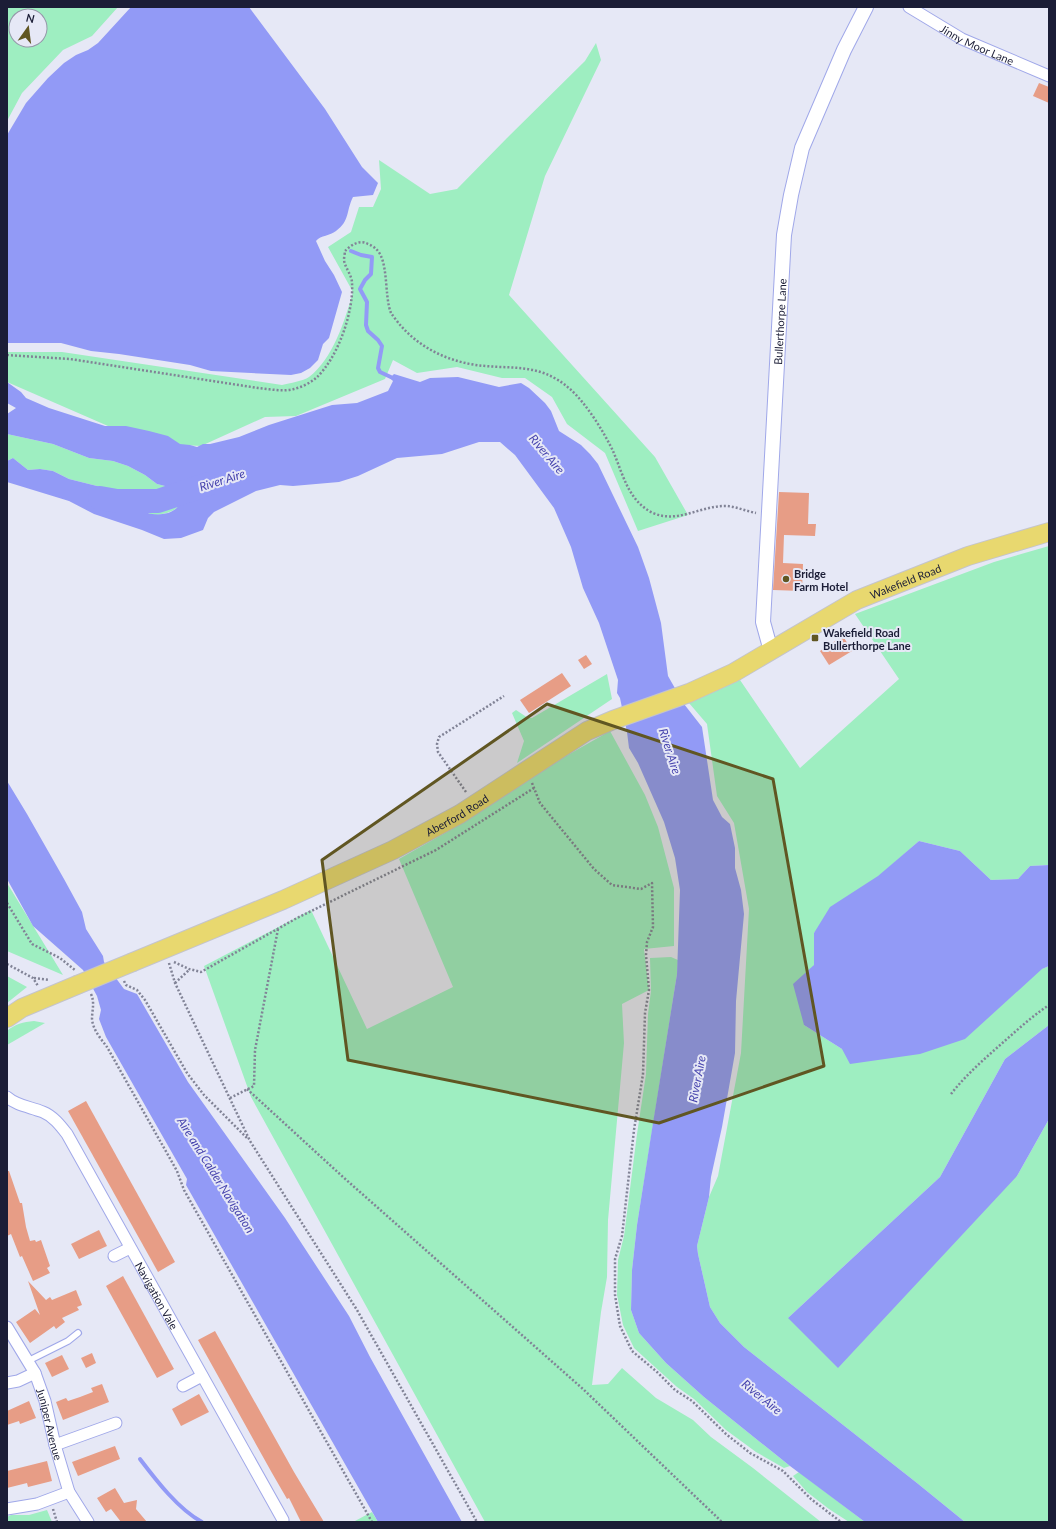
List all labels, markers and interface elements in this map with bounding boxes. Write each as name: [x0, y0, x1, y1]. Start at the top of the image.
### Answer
north arrow: [8, 8, 48, 48]
text: N: [25, 10, 36, 25]
street label: Jinny Moor Lane: [938, 21, 1016, 67]
street label: Bullerthorpe Lane: [770, 278, 788, 365]
water label: River Aire: [526, 431, 568, 477]
water label: River Aire: [197, 465, 247, 494]
street label: Wakefield Road: [868, 561, 943, 601]
place label: Bridge Farm Hotel: [794, 567, 848, 593]
marker: Bridge Farm Hotel: [781, 574, 791, 584]
place label: Wakefield Road Bullerthorpe Lane: [823, 626, 911, 652]
marker: Wakefield Road Bullerthorpe Lane: [810, 633, 820, 643]
water label: River Aire: [656, 726, 685, 776]
street label: Aberford Road: [423, 791, 490, 838]
water label: River Aire: [685, 1054, 709, 1104]
water label: Aire and Calder Navigation: [174, 1114, 258, 1236]
street label: Navigation Vale: [133, 1259, 181, 1331]
water label: River Aire: [739, 1376, 785, 1418]
street label: Juniper Avenue: [34, 1386, 66, 1462]

